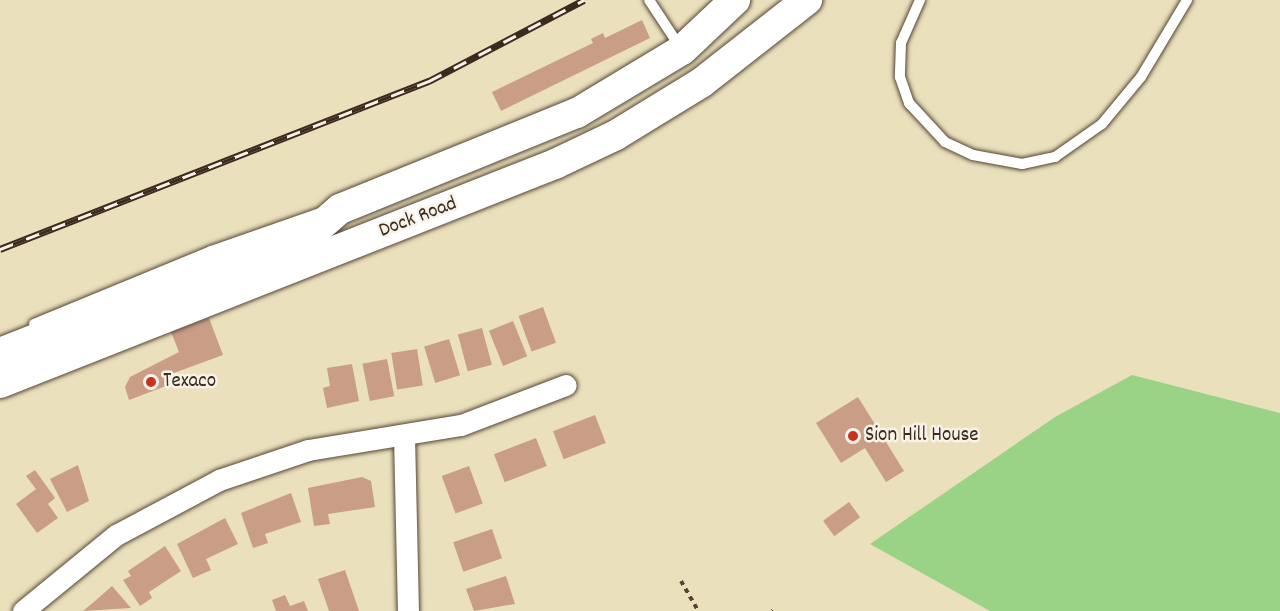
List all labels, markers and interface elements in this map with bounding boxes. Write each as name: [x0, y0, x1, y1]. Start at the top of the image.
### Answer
street label: Dock Road: [376, 192, 460, 244]
place label: Texaco: [163, 369, 216, 395]
marker: Texaco: [144, 375, 158, 389]
place label: Sion Hill House: [865, 423, 979, 449]
marker: Sion Hill House: [846, 429, 860, 443]

